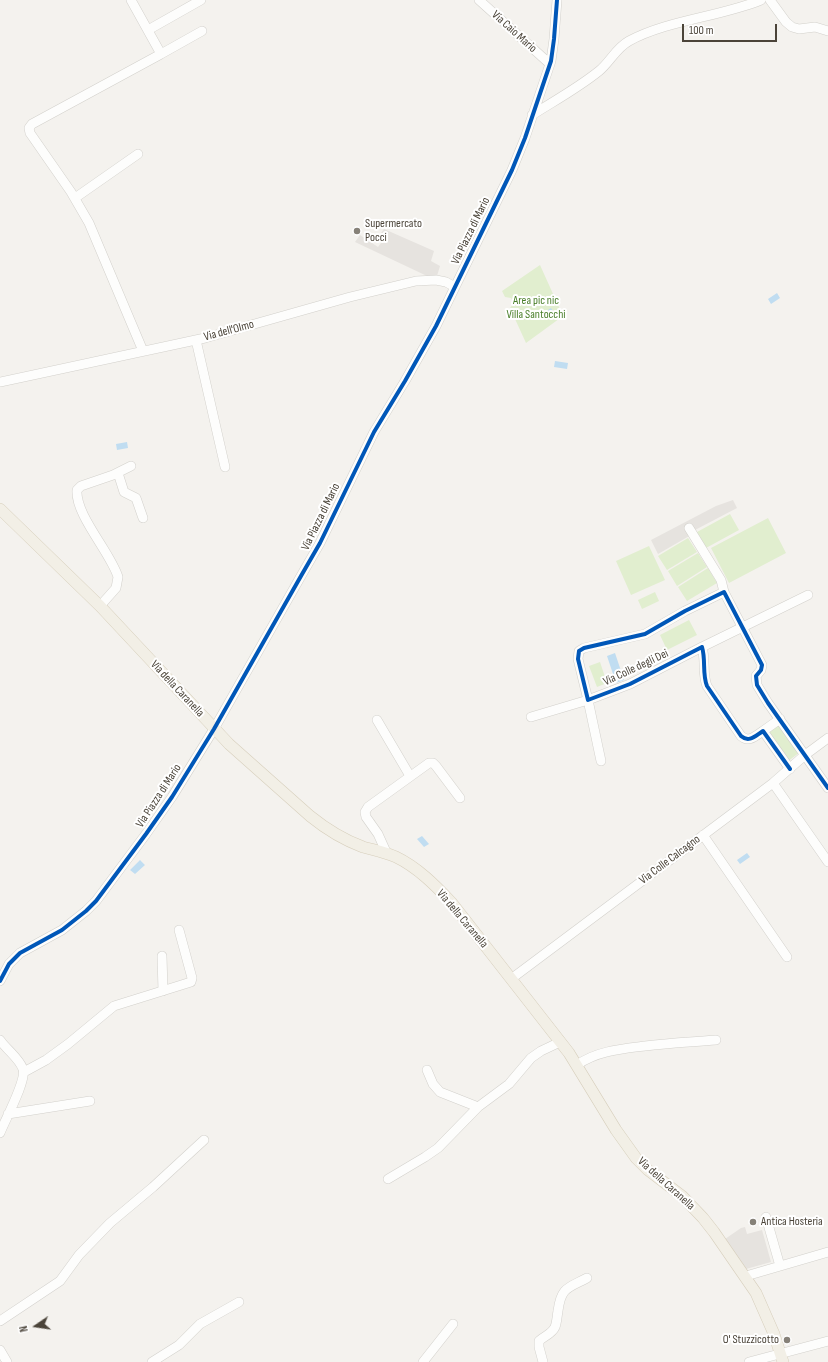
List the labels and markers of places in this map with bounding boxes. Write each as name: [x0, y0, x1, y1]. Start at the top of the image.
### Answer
place label: Supermercato Pocci: [365, 217, 422, 245]
marker: Supermercato Pocci: [352, 226, 362, 236]
place label: Antica Hosteria: [761, 1215, 823, 1229]
marker: Antica Hosteria: [748, 1217, 758, 1227]
place label: O' Stuzzicotto: [723, 1333, 779, 1347]
marker: O' Stuzzicotto: [782, 1335, 792, 1345]

